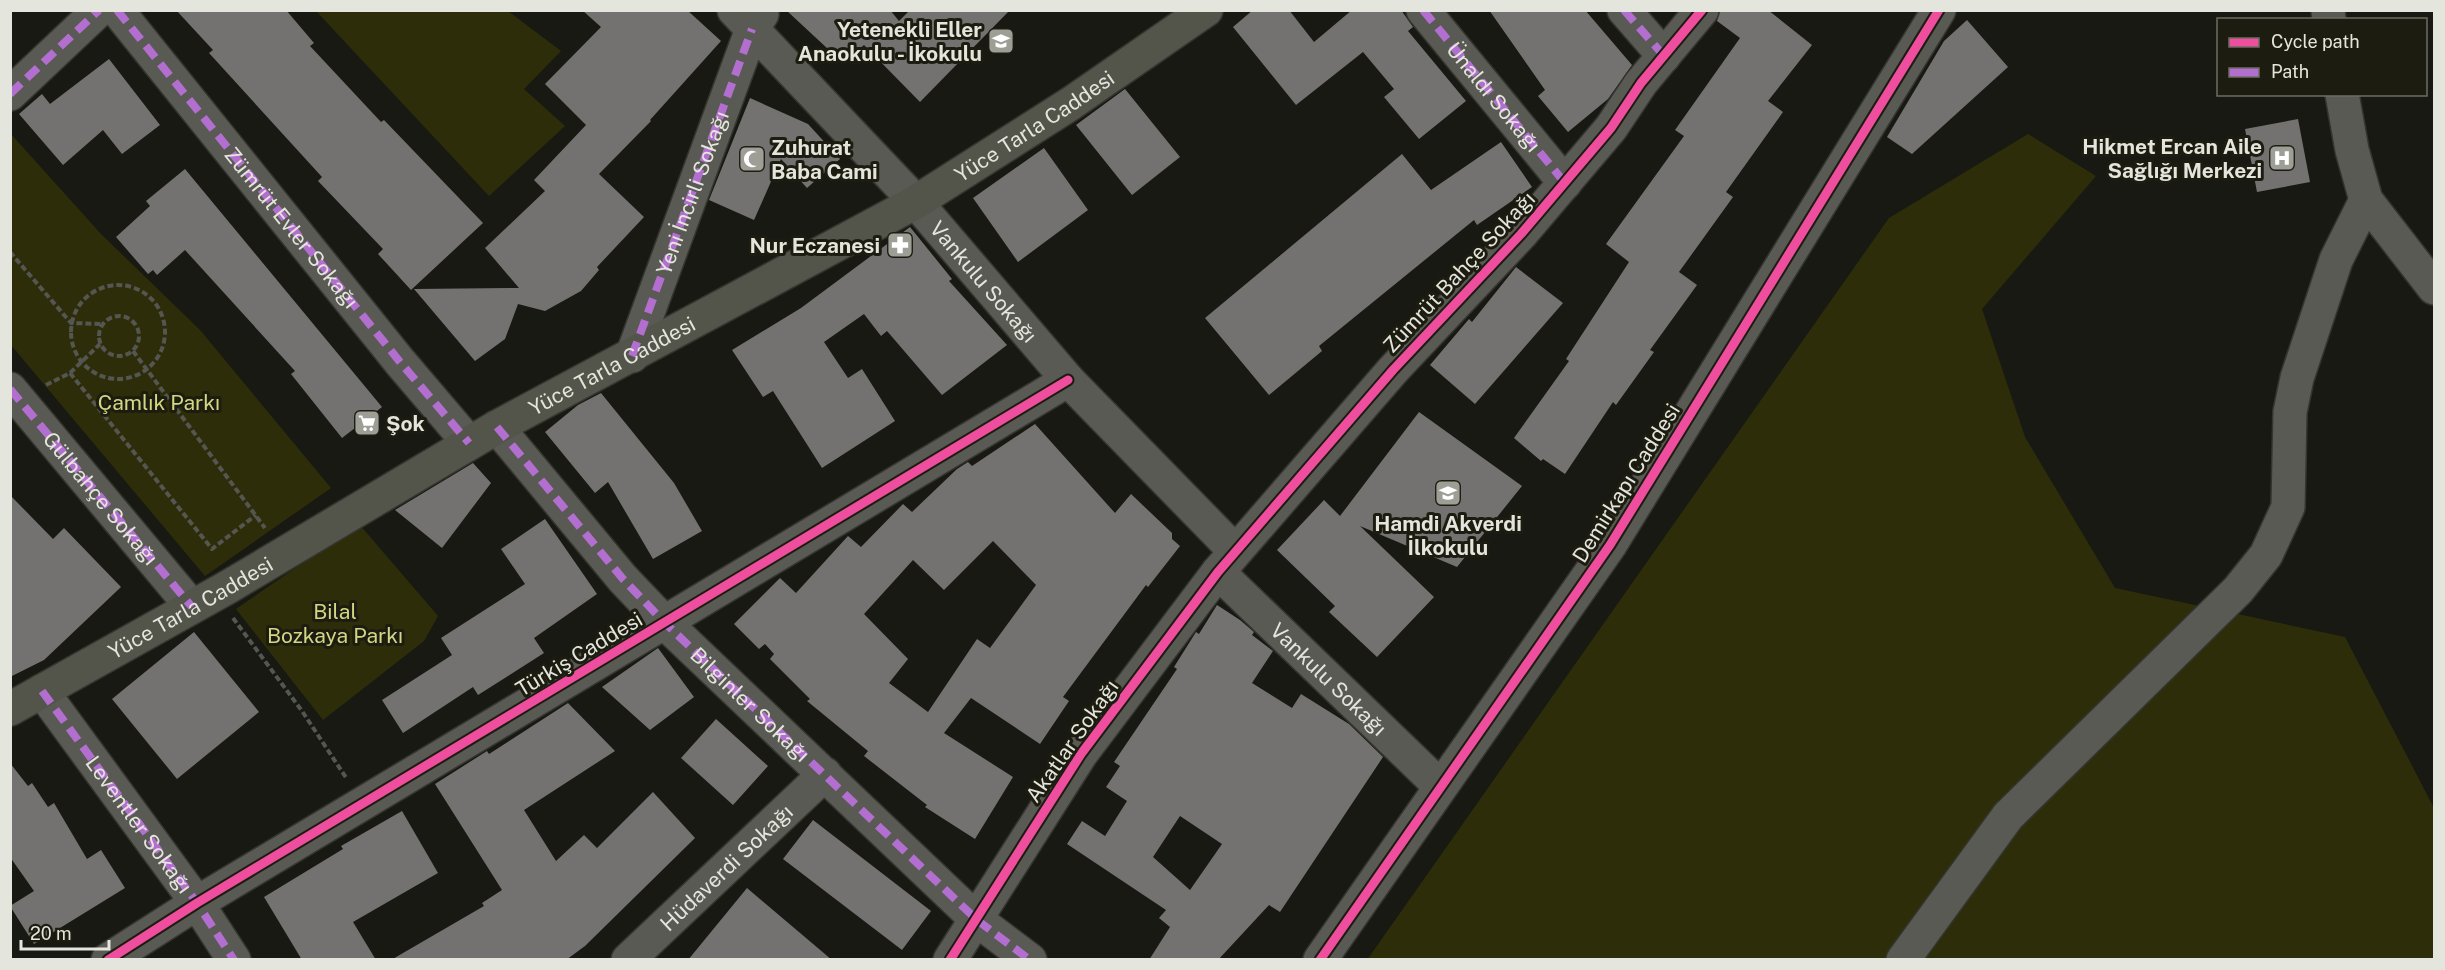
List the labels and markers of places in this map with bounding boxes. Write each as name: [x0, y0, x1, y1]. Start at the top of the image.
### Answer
place label: Yetenekli Eller Anaokulu - İkokulu: [798, 17, 982, 66]
school or university icon: Yetenekli Eller Anaokulu - İkokulu: [986, 26, 1016, 56]
place label: Hikmet Ercan Aile Sağlığı Merkezi: [2082, 134, 2262, 183]
place label: Zuhurat Baba Cami: [771, 135, 878, 184]
hospital icon: Hikmet Ercan Aile Sağlığı Merkezi: [2267, 143, 2297, 173]
mosque icon: Zuhurat Baba Cami: [737, 144, 767, 174]
pharmacy icon: Nur Eczanesi: [885, 230, 915, 260]
place label: Nur Eczanesi: [749, 233, 880, 258]
supermarket icon: Şok: [352, 408, 382, 438]
place label: Şok: [386, 411, 425, 436]
school or university icon: Hamdi Akverdi İlkokulu: [1433, 478, 1463, 508]
place label: Hamdi Akverdi İlkokulu: [1374, 511, 1522, 560]

